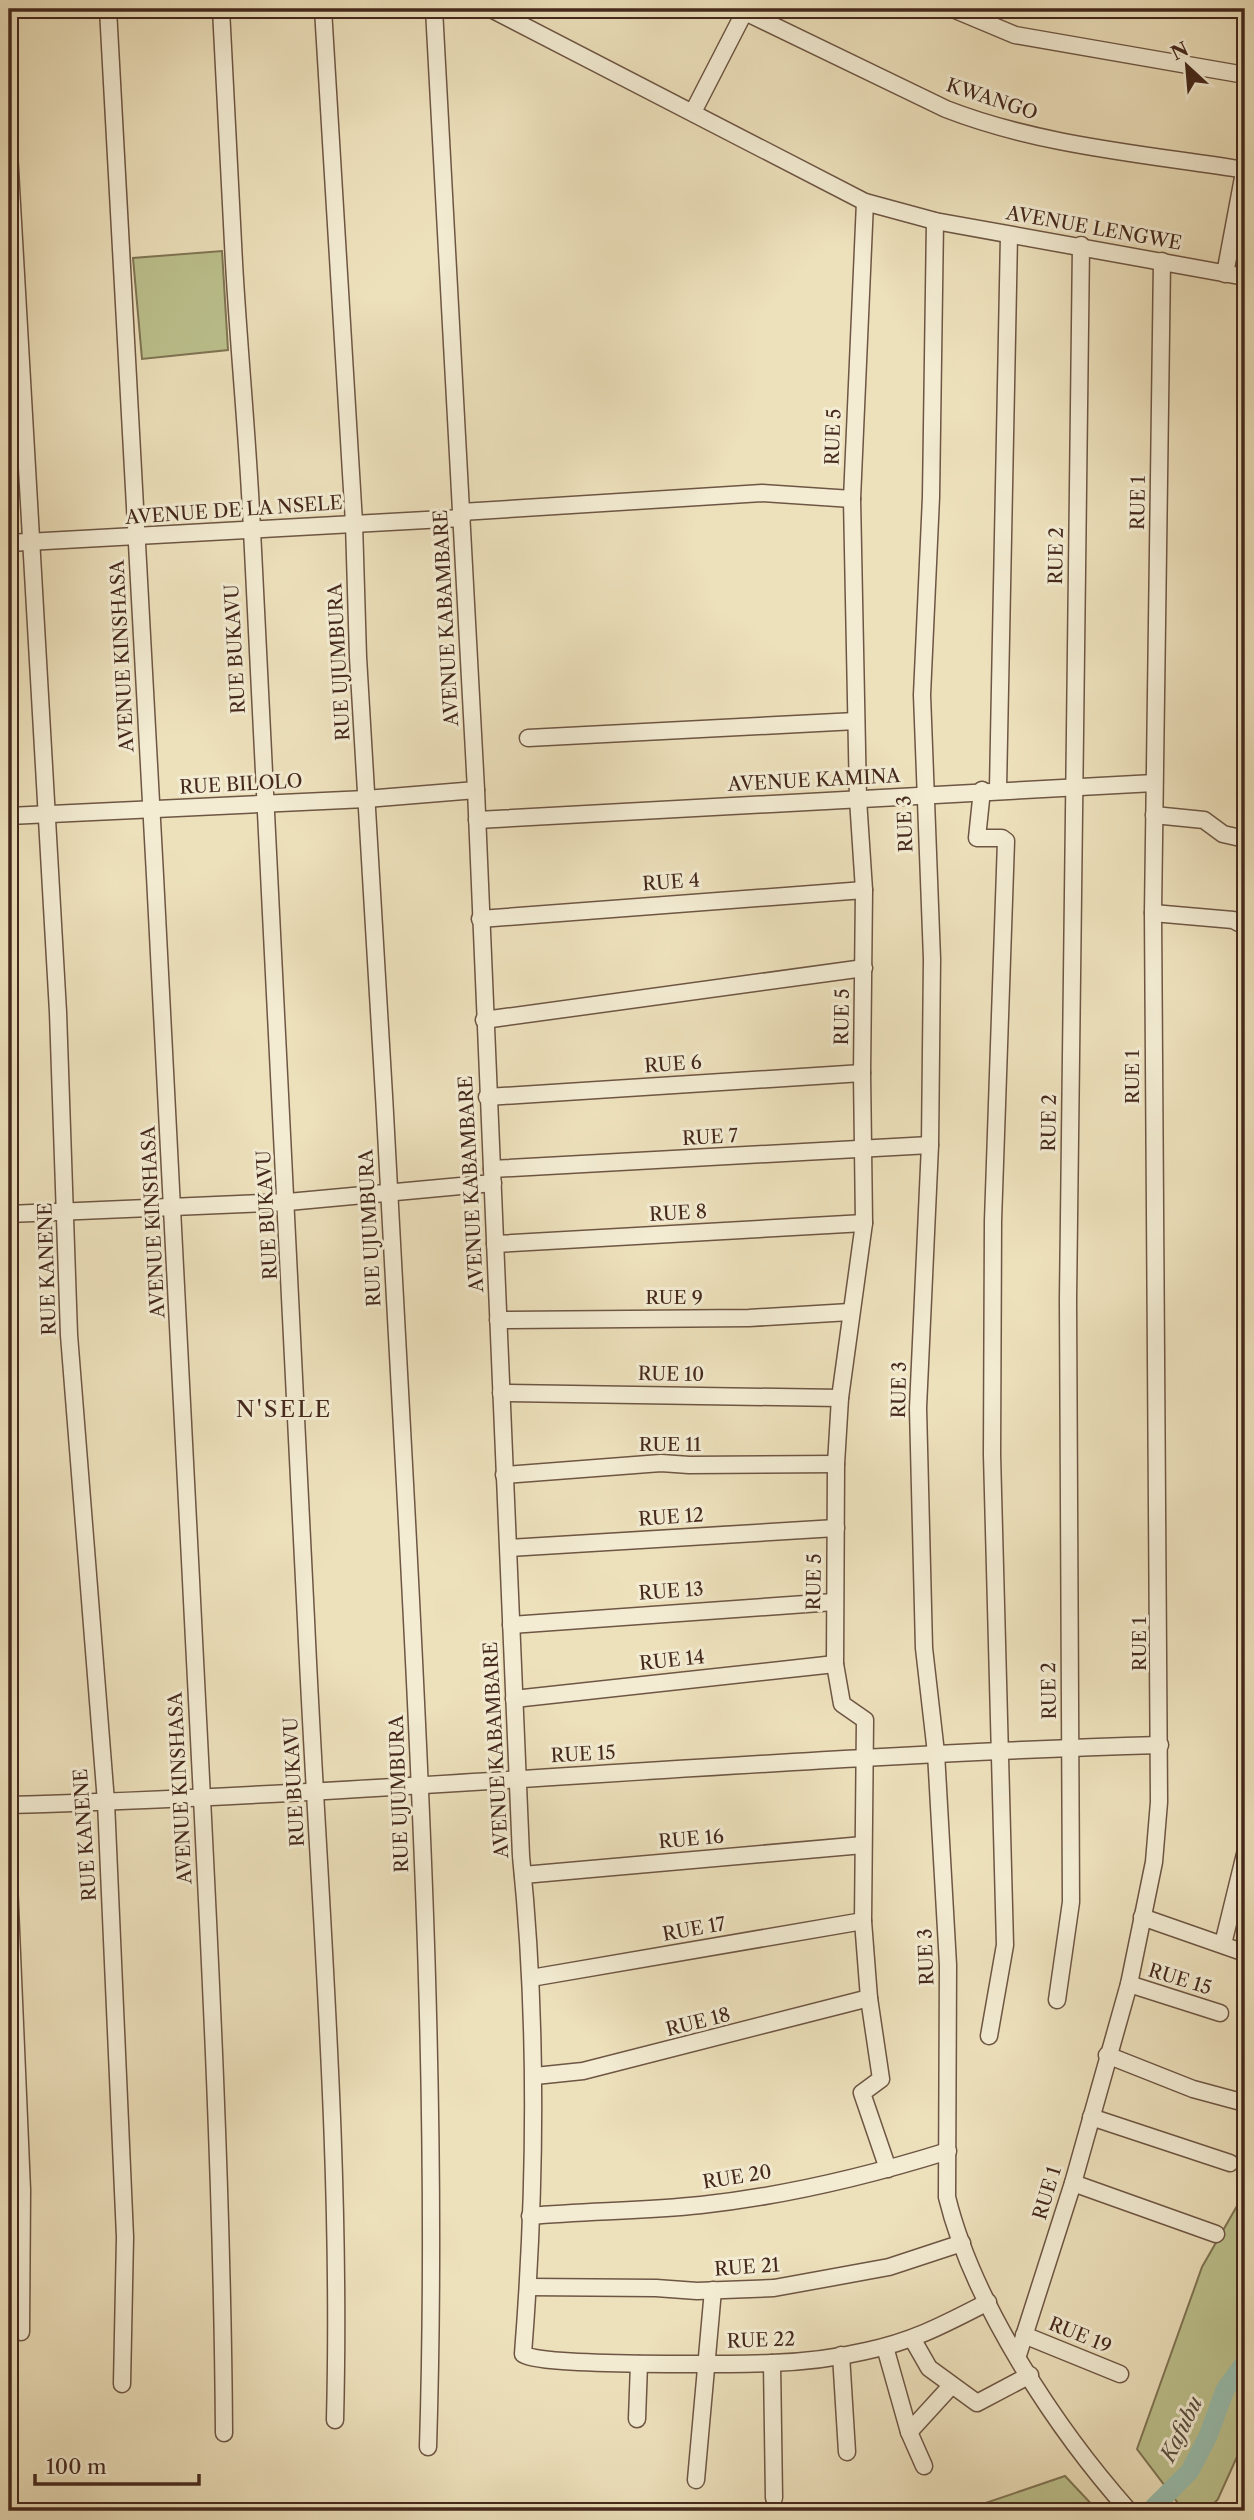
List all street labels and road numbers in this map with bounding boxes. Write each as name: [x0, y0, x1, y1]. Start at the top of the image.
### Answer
street label: KWANGO: [943, 73, 1041, 125]
street label: AVENUE LENGWE: [1003, 201, 1184, 255]
street label: RUE 5: [821, 408, 845, 466]
street label: RUE 1: [1126, 476, 1150, 530]
street label: AVENUE DE LA NSELE: [124, 491, 343, 529]
street label: AVENUE KABAMBARE: [429, 509, 463, 728]
street label: RUE 2: [1044, 527, 1068, 585]
street label: AVENUE KINSHASA: [105, 558, 139, 754]
street label: RUE UJUMBURA: [323, 582, 355, 741]
street label: RUE BUKAVU: [220, 583, 250, 715]
street label: AVENUE KAMINA: [726, 764, 902, 796]
street label: RUE BILOLO: [179, 769, 303, 799]
street label: RUE 3: [893, 795, 917, 853]
street label: RUE 4: [642, 869, 700, 895]
street label: RUE 5: [830, 988, 854, 1046]
street label: RUE 1: [1121, 1050, 1144, 1104]
street label: RUE 6: [643, 1051, 703, 1077]
street label: AVENUE KABAMBARE: [454, 1075, 488, 1294]
street label: RUE 2: [1037, 1094, 1061, 1152]
street label: AVENUE KINSHASA: [136, 1124, 170, 1320]
street label: RUE 7: [682, 1124, 739, 1150]
street label: RUE UJUMBURA: [354, 1148, 386, 1307]
street label: RUE BUKAVU: [252, 1149, 282, 1281]
street label: RUE 8: [649, 1200, 707, 1226]
street label: RUE KANENE: [33, 1202, 61, 1336]
street label: RUE 9: [645, 1286, 703, 1309]
street label: RUE 3: [887, 1361, 911, 1419]
street label: RUE 10: [638, 1362, 704, 1386]
street label: RUE 11: [639, 1433, 701, 1456]
street label: RUE 12: [638, 1503, 704, 1531]
street label: RUE 5: [802, 1553, 826, 1611]
street label: RUE 13: [638, 1577, 704, 1605]
street label: RUE 1: [1128, 1617, 1151, 1671]
street label: AVENUE KABAMBARE: [479, 1641, 513, 1860]
street label: RUE 14: [638, 1645, 706, 1675]
street label: RUE 2: [1037, 1662, 1061, 1720]
street label: AVENUE KINSHASA: [163, 1690, 197, 1886]
street label: RUE UJUMBURA: [385, 1714, 413, 1873]
street label: RUE BUKAVU: [279, 1716, 309, 1848]
street label: RUE 15: [550, 1741, 616, 1767]
street label: RUE KANENE: [69, 1768, 101, 1902]
street label: RUE 16: [657, 1825, 725, 1853]
street label: RUE 17: [661, 1912, 728, 1946]
street label: RUE 3: [914, 1928, 938, 1986]
street label: RUE 15: [1146, 1959, 1214, 1999]
street label: RUE 18: [663, 2003, 733, 2041]
street label: RUE 20: [701, 2160, 773, 2194]
street label: RUE 1: [1028, 2164, 1066, 2222]
street label: RUE 21: [714, 2253, 780, 2281]
street label: RUE 19: [1045, 2312, 1115, 2358]
street label: RUE 22: [726, 2327, 796, 2353]

